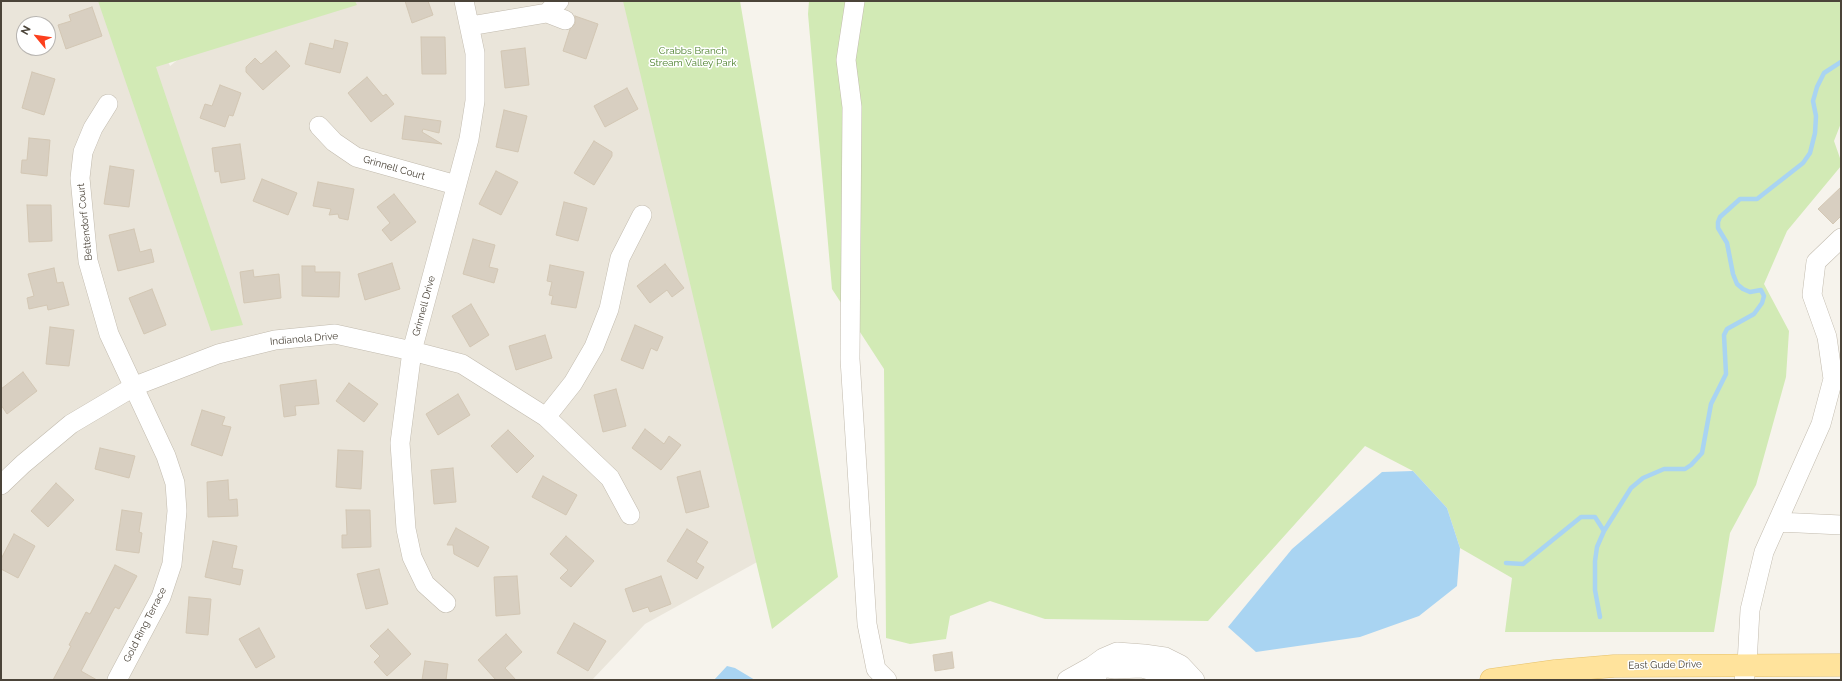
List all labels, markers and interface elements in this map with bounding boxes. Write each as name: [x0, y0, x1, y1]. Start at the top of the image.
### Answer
north arrow: [16, 16, 56, 56]
text: N: [18, 24, 34, 37]
park label: Crabbs Branch Stream Valley Park: [649, 45, 737, 68]
street label: Grinnell Court: [362, 153, 426, 183]
street label: Bettendorf Court: [75, 183, 95, 261]
street label: Grinnell Drive: [410, 274, 438, 338]
street label: Indianola Drive: [269, 330, 339, 348]
street label: Gold Ring Terrace: [121, 586, 169, 664]
street label: East Gude Drive: [1628, 658, 1702, 672]

